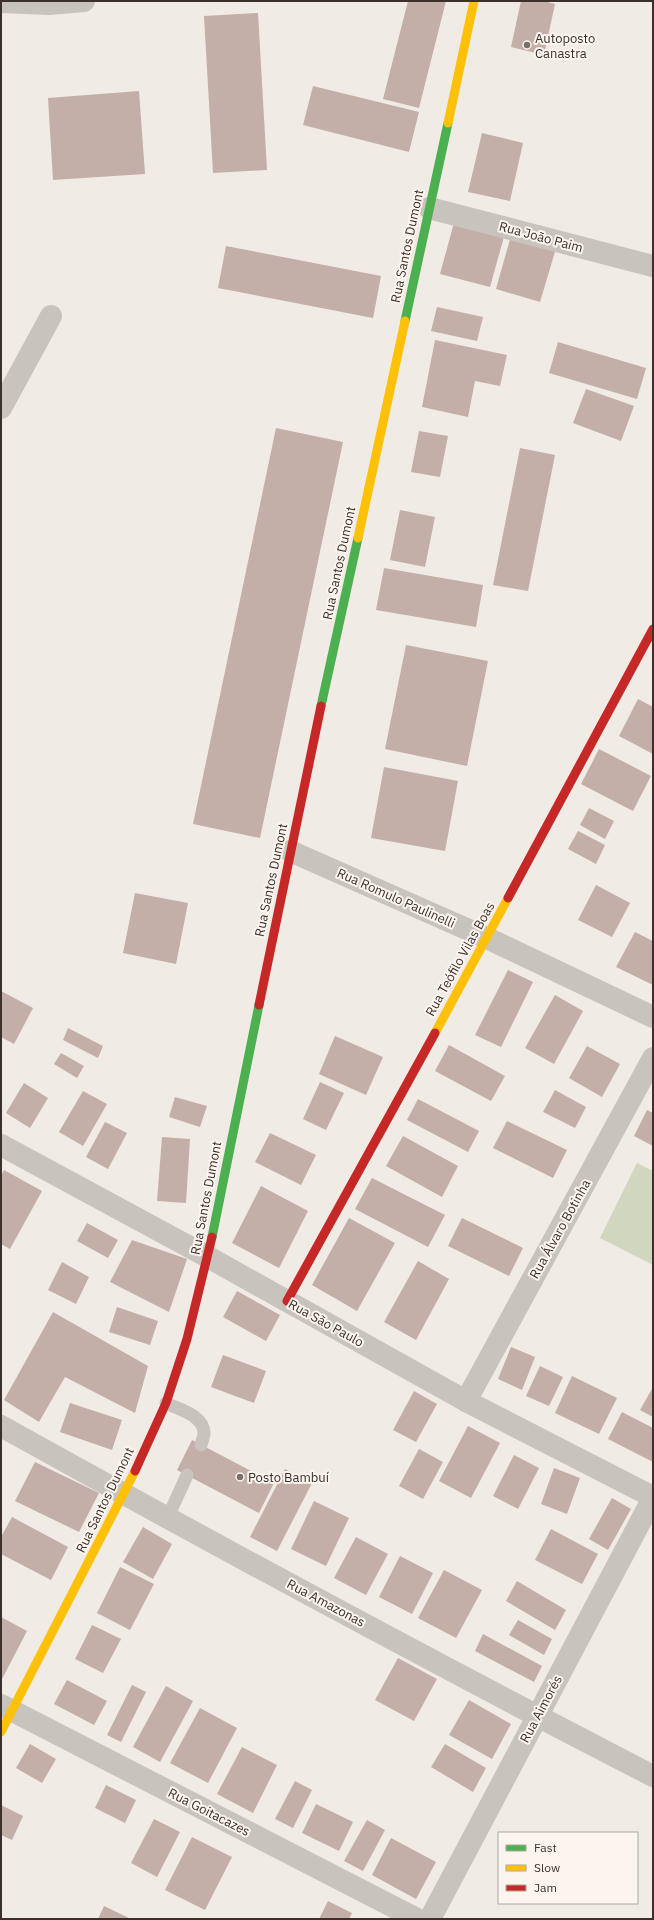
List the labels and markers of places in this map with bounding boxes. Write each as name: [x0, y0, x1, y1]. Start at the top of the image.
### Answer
place label: Autoposto Canastra: [535, 30, 595, 62]
marker: Autoposto Canastra: [522, 40, 532, 50]
place label: Posto Bambuí: [248, 1469, 330, 1486]
marker: Posto Bambuí: [235, 1472, 245, 1482]

